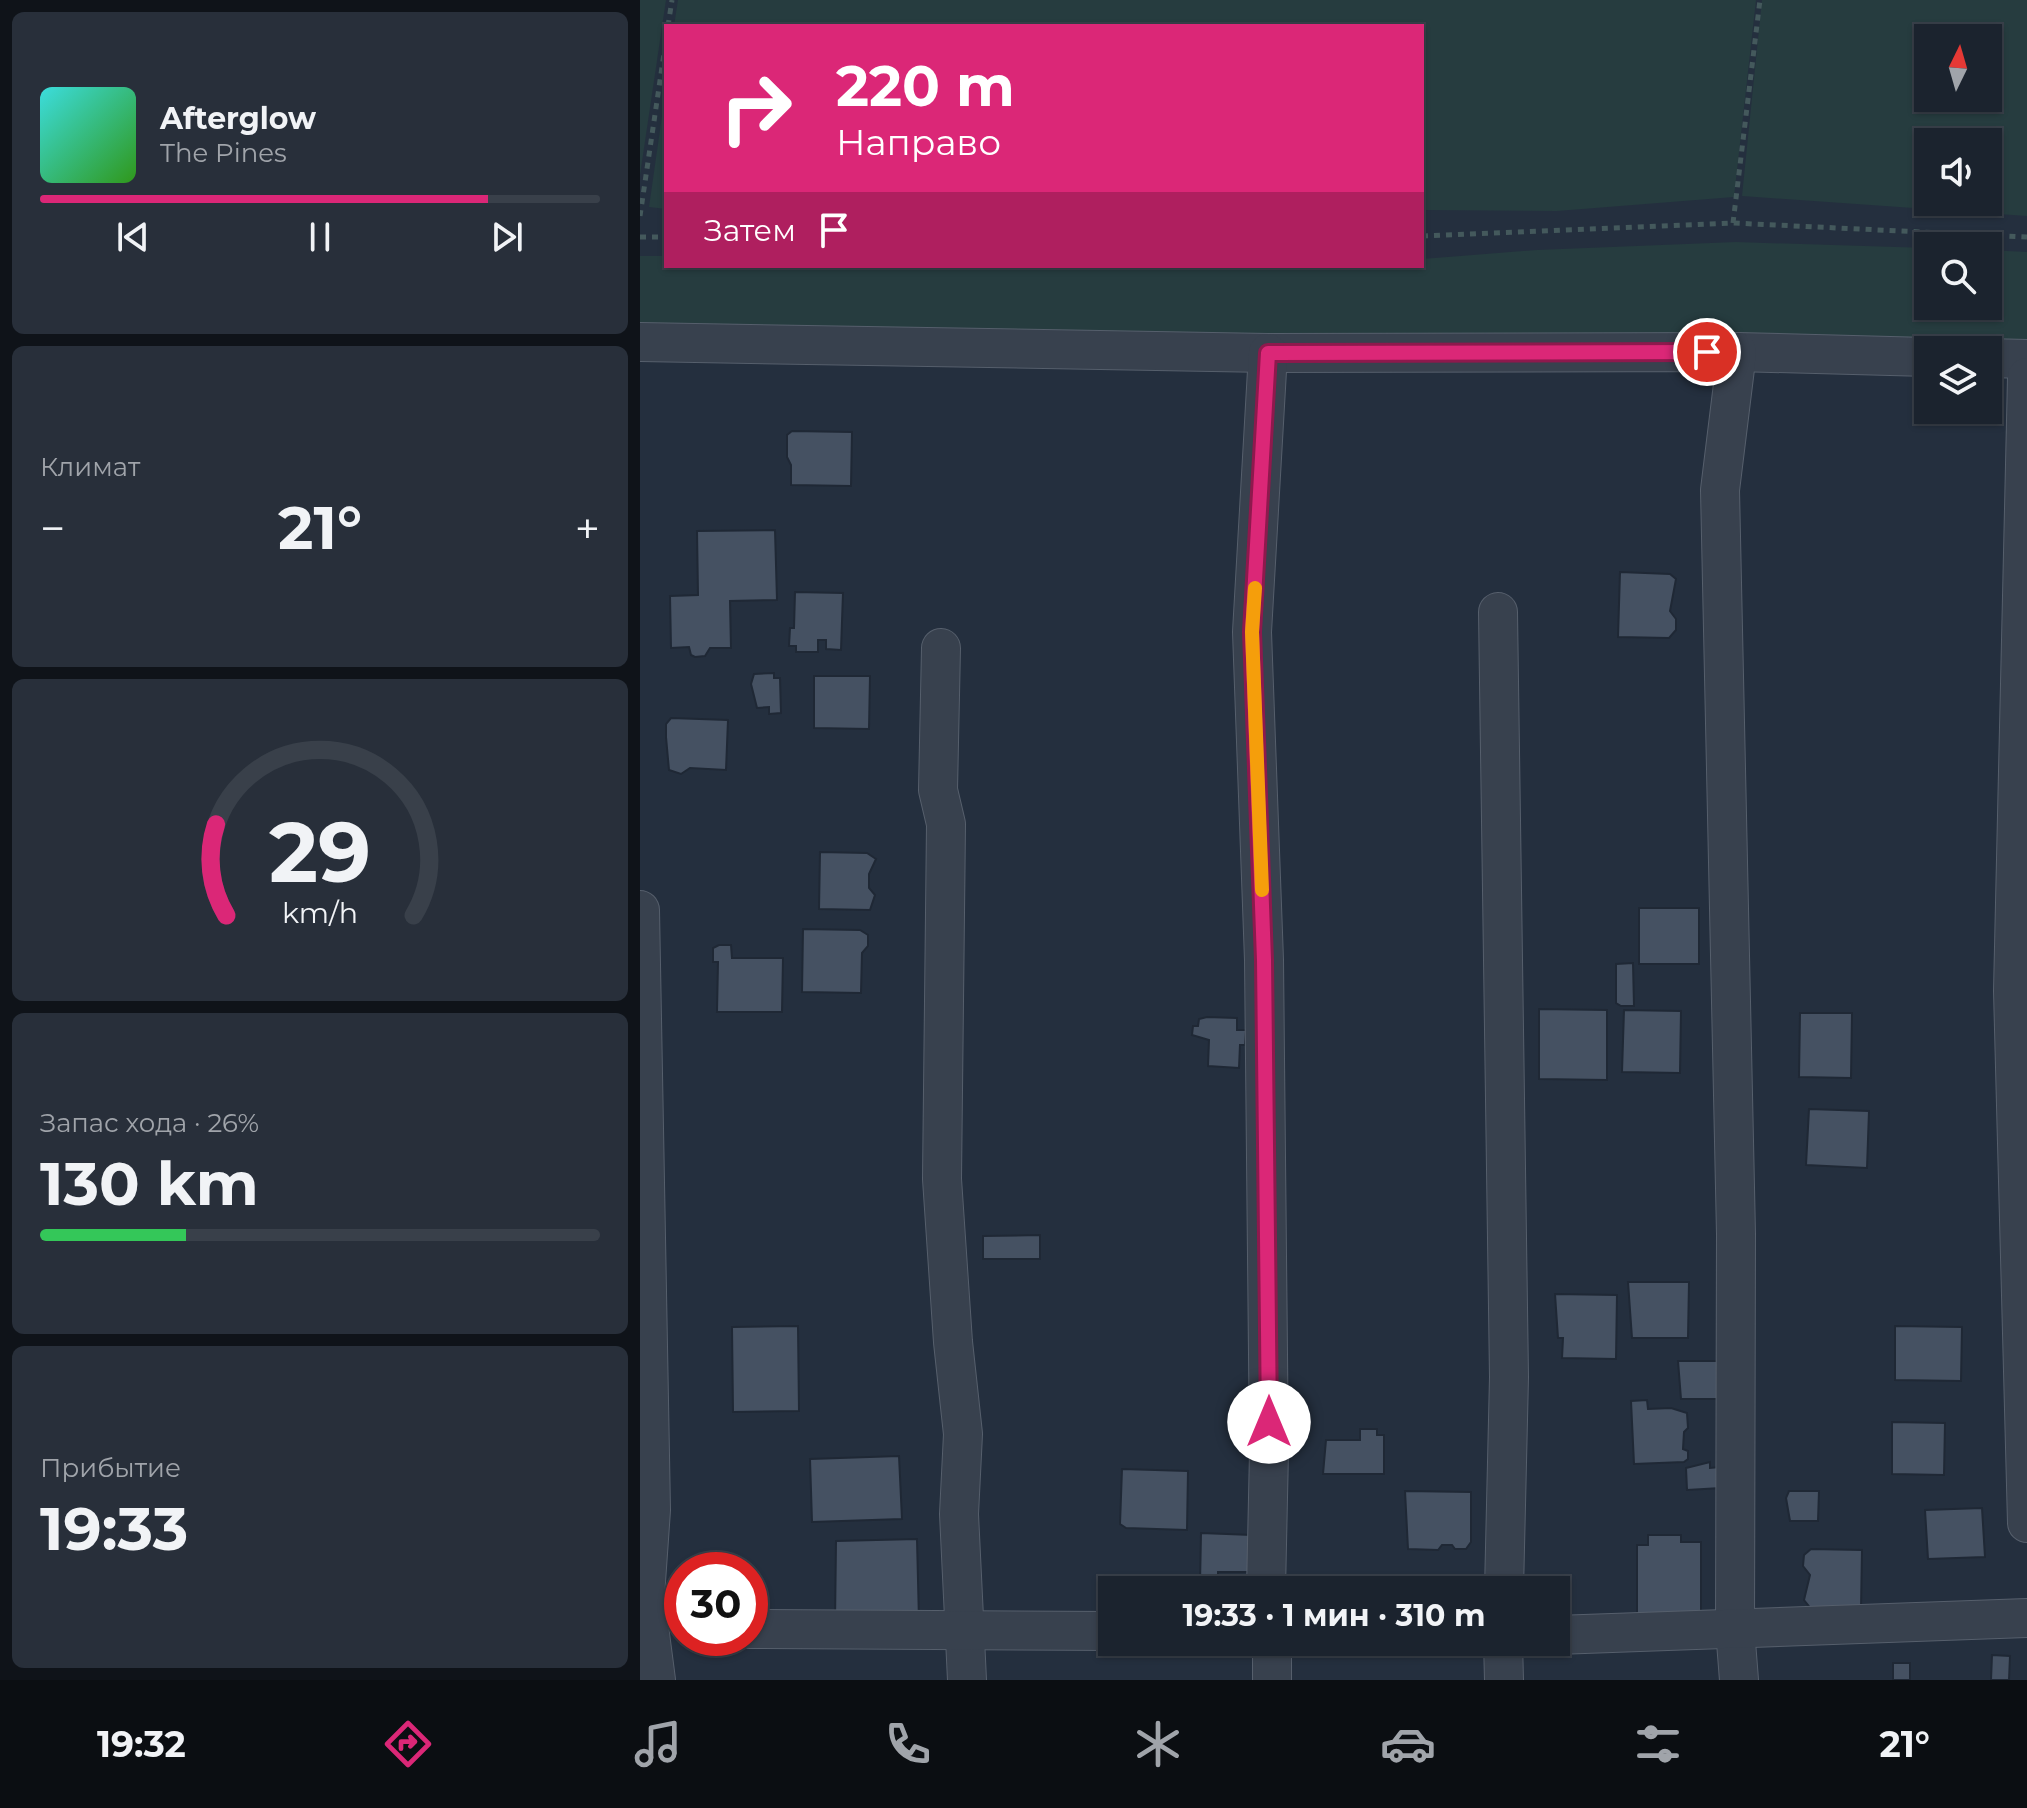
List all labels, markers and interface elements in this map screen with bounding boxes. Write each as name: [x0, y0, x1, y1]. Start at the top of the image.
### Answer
north arrow: [1914, 24, 2002, 112]
map controls: [1914, 24, 2002, 424]
text: 220 m: [836, 52, 1015, 120]
icon: right: [704, 56, 808, 160]
text: Afterglow: [160, 100, 316, 137]
text: Направо: [836, 120, 1001, 164]
button: sound: [1914, 128, 2002, 216]
text: The Pines: [160, 137, 287, 169]
icon: arrive: [812, 208, 856, 252]
text: Затем: [704, 212, 796, 249]
icon: previous: [111, 215, 155, 259]
icon: pause: [298, 215, 342, 259]
icon: next: [485, 215, 529, 259]
button: search: [1914, 232, 2002, 320]
pin: [1673, 318, 1741, 386]
icon: arrive: [1685, 330, 1729, 374]
button: layers: [1914, 336, 2002, 424]
text: Климат: [40, 451, 140, 483]
text: 21°: [278, 491, 362, 564]
text: −: [40, 501, 65, 555]
text: +: [575, 501, 600, 555]
text: 29: [269, 801, 371, 903]
text: km/h: [282, 895, 358, 930]
text: Запас хода · 26%: [40, 1107, 259, 1139]
text: 130 km: [40, 1147, 259, 1220]
position arrow: [1227, 1380, 1311, 1464]
text: Прибытие: [40, 1452, 181, 1484]
text: 19:33: [40, 1492, 188, 1565]
speed limit sign: 30: [664, 1552, 768, 1656]
text: 19:33 · 1 мин · 310 m: [1183, 1597, 1485, 1634]
icon: directions: [380, 1716, 436, 1772]
icon: music: [630, 1716, 686, 1772]
icon: phone: [880, 1716, 936, 1772]
icon: climate: [1130, 1716, 1186, 1772]
icon: car: [1380, 1716, 1436, 1772]
icon: filters: [1630, 1716, 1686, 1772]
text: 19:32: [97, 1722, 186, 1766]
text: 21°: [1880, 1722, 1930, 1766]

